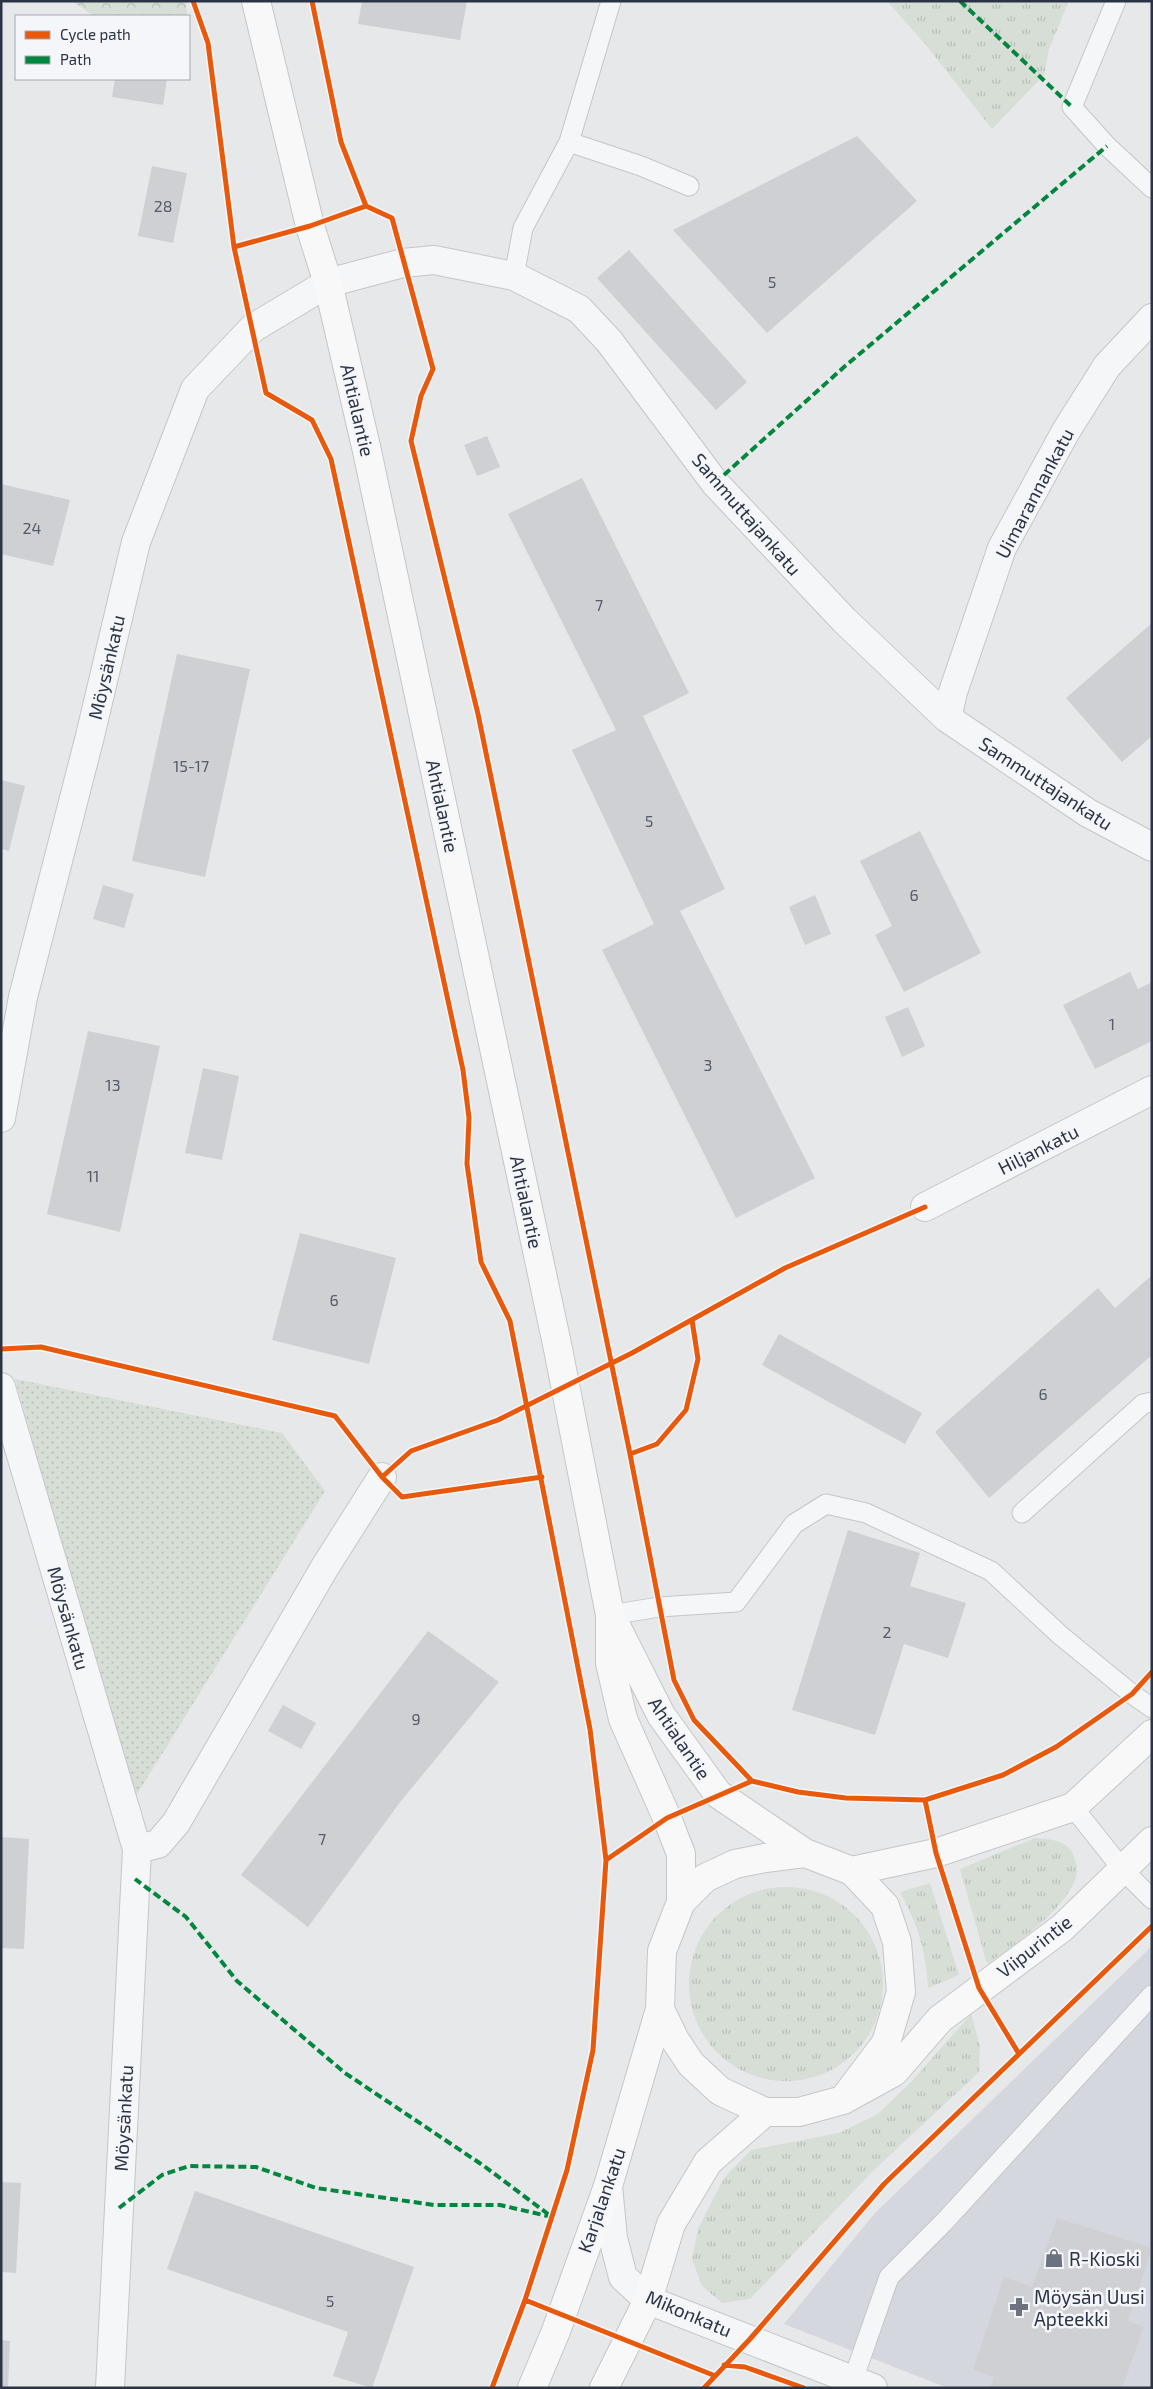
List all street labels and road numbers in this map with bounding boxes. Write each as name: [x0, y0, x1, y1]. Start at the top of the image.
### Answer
street label: Ahtialantie: [336, 361, 380, 459]
street label: Uimarannankatu: [990, 424, 1078, 562]
street label: Sammuttajankatu: [688, 448, 806, 580]
street label: Möysänkatu: [83, 612, 129, 722]
street label: Sammuttajankatu: [975, 731, 1117, 835]
street label: Ahtialantie: [422, 757, 464, 855]
street label: Hiljankatu: [994, 1119, 1082, 1179]
street label: Ahtialantie: [506, 1153, 548, 1251]
street label: Möysänkatu: [43, 1564, 95, 1672]
street label: Ahtialantie: [644, 1692, 716, 1784]
street label: Viipurintie: [992, 1910, 1076, 1982]
street label: Möysänkatu: [109, 2064, 137, 2172]
street label: Karjalankatu: [572, 2144, 630, 2256]
street label: Mikonkatu: [643, 2285, 735, 2341]

